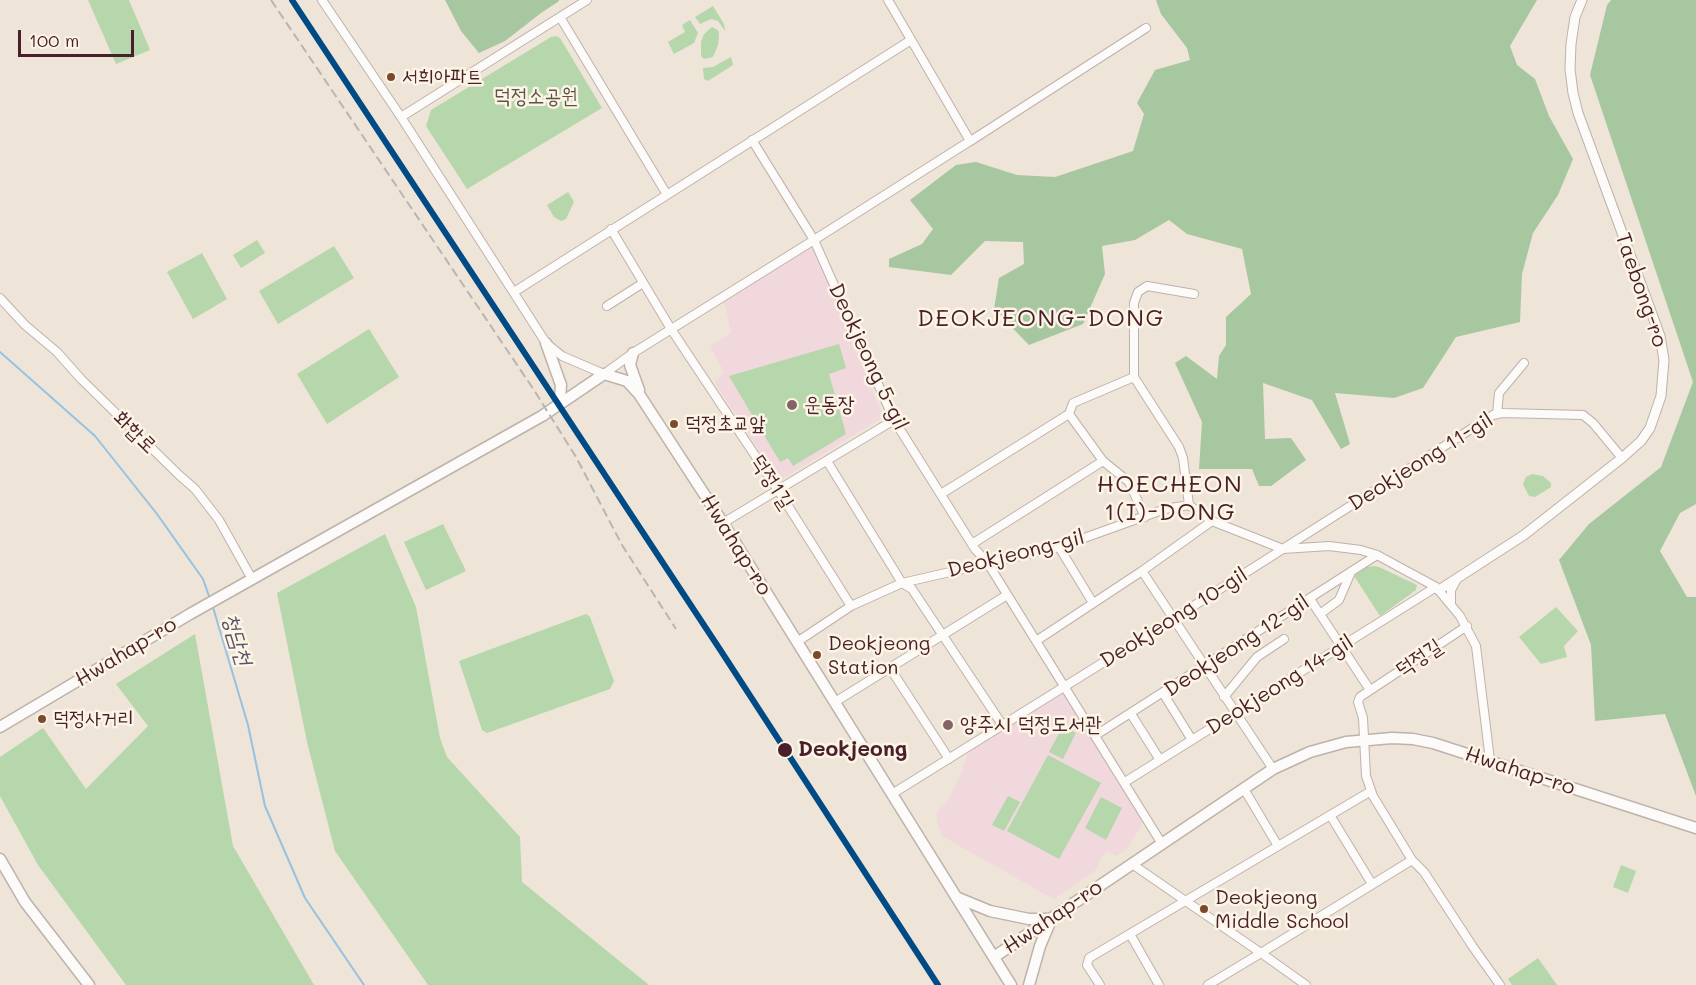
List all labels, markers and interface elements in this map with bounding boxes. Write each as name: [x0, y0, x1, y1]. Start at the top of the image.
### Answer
scale bar: [21, 18, 136, 56]
text: 100 m: [29, 28, 79, 52]
place label: 서희아파트: [402, 65, 482, 89]
marker: 서희아파트: [385, 71, 397, 83]
park label: 덕정소공원: [494, 84, 578, 110]
street label: Taebong-ro: [1610, 230, 1672, 350]
street label: Deokjeong 5-gil: [823, 280, 913, 434]
district label: DEOKJEONG-DONG: [917, 305, 1165, 333]
place label: 운동장: [804, 392, 855, 418]
marker: 운동장: [785, 398, 799, 412]
street label: 화합로: [108, 405, 162, 459]
street label: Deokjeong 11-gil: [1344, 407, 1498, 517]
place label: 덕정초교앞: [685, 412, 765, 436]
marker: 덕정초교앞: [668, 418, 680, 430]
street label: 덕정1길: [745, 450, 799, 514]
district label: HOECHEON 1(I)-DONG: [1097, 471, 1243, 527]
street label: Hwahap-ro: [695, 490, 777, 600]
street label: Deokjeong-gil: [945, 525, 1087, 583]
street label: Deokjeong 10-gil: [1096, 562, 1252, 674]
street label: Deokjeong 12-gil: [1160, 590, 1314, 702]
water label: 청담천: [217, 610, 257, 668]
street label: Hwahap-ro: [71, 612, 181, 692]
street label: Deokjeong 14-gil: [1202, 630, 1358, 740]
place label: Deokjeong Station: [828, 632, 930, 679]
street label: 덕정길: [1391, 633, 1447, 683]
marker: Deokjeong Station: [811, 649, 823, 661]
place label: 덕정사거리: [53, 707, 133, 731]
place label: 양주시 덕정도서관: [960, 712, 1102, 738]
marker: 덕정사거리: [36, 713, 48, 725]
marker: 양주시 덕정도서관: [941, 718, 955, 732]
place label: Deokjeong: [798, 737, 907, 763]
marker: Deokjeong: [776, 741, 794, 759]
street label: Hwahap-ro: [1462, 741, 1578, 801]
street label: Hwahap-ro: [999, 875, 1107, 959]
place label: Deokjeong Middle School: [1215, 886, 1349, 933]
marker: Deokjeong Middle School: [1198, 903, 1210, 915]

